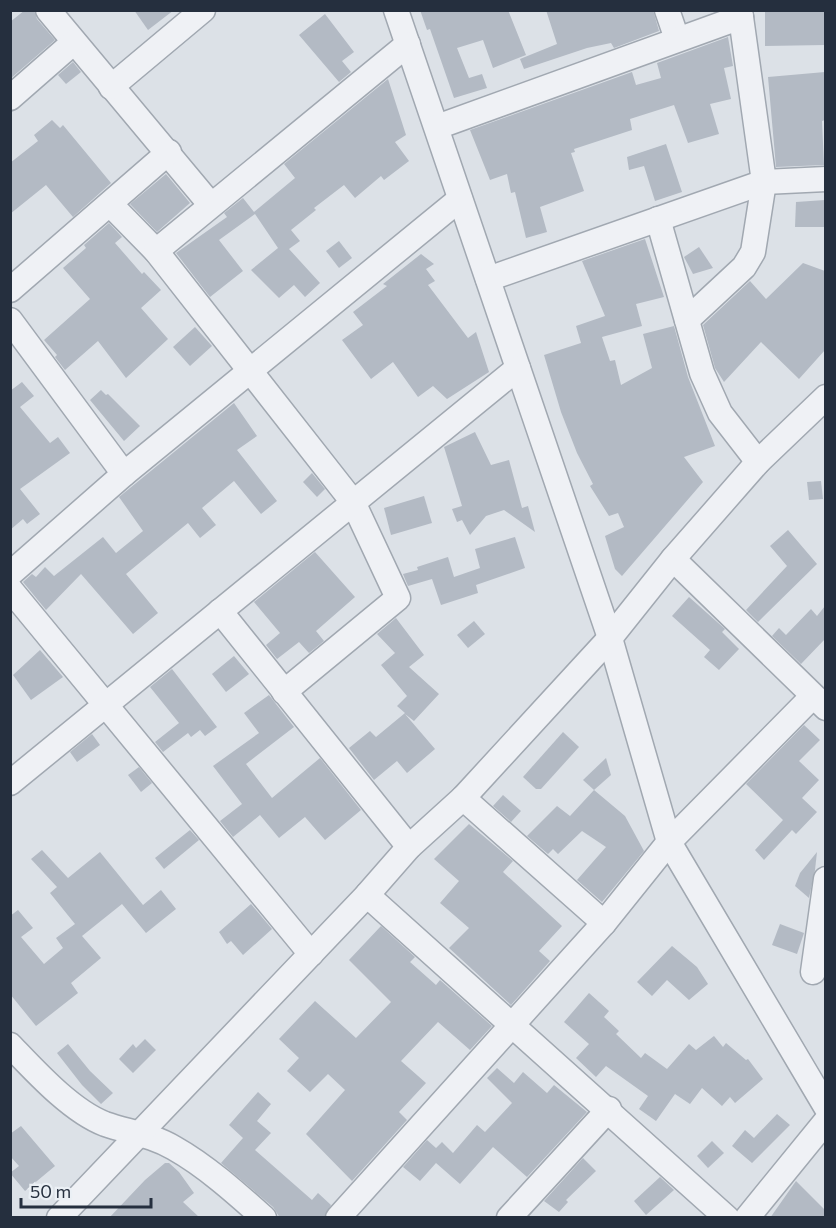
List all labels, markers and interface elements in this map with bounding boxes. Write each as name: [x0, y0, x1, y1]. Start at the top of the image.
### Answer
scale bar: [21, 1171, 152, 1209]
text: 50 m: [30, 1180, 71, 1202]

